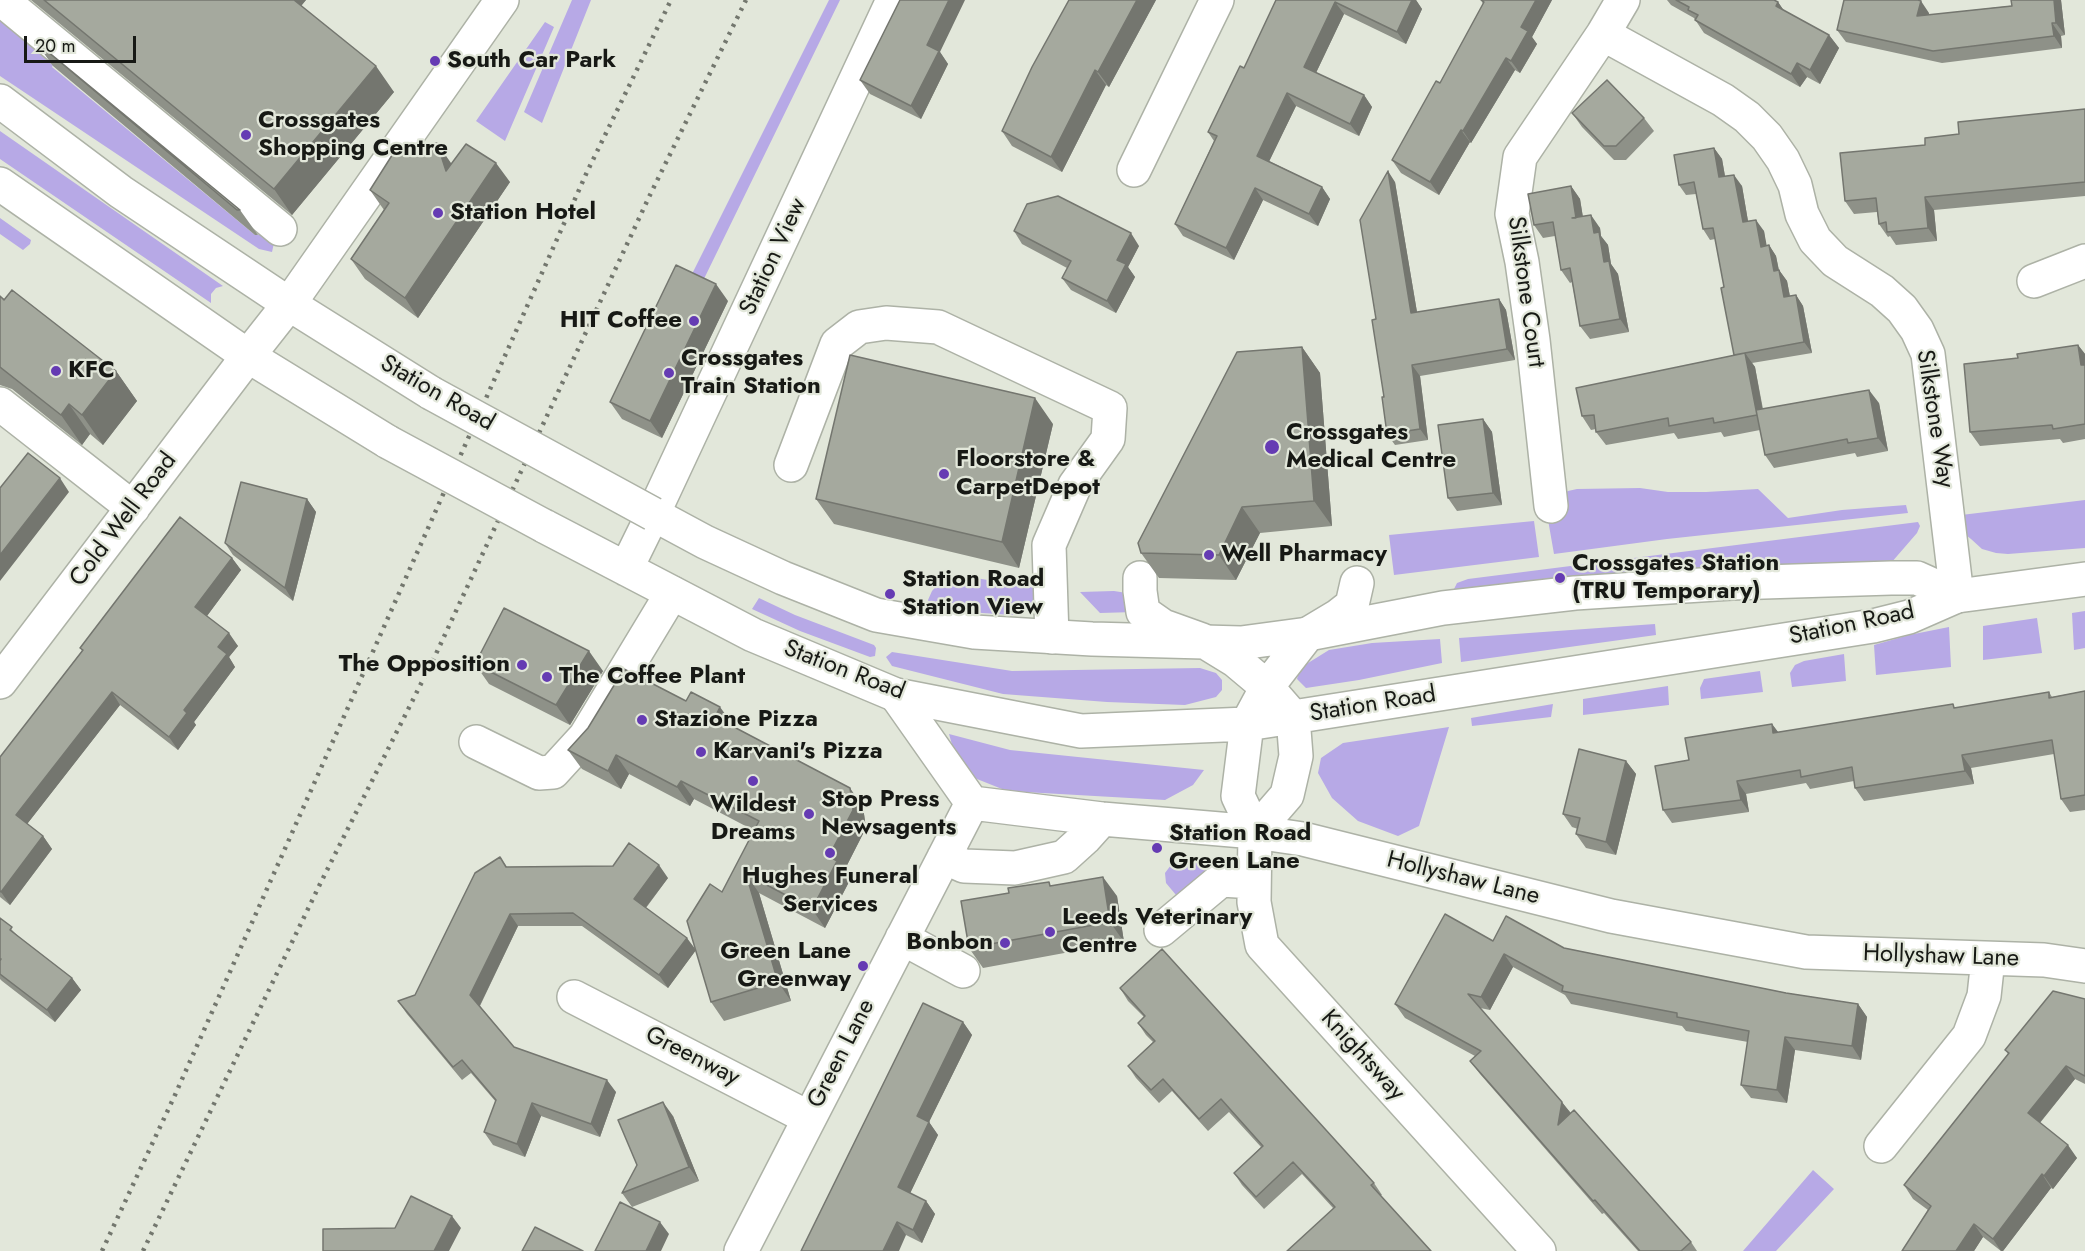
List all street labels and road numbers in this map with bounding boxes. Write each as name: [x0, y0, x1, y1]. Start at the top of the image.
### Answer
street label: Station View: [734, 194, 814, 320]
street label: Silkstone Court: [1500, 215, 1550, 369]
street label: Silkstone Way: [1909, 348, 1959, 490]
street label: Station Road: [375, 350, 499, 438]
street label: Cold Well Road: [64, 447, 184, 593]
street label: Station Road: [1787, 598, 1917, 652]
street label: Station Road: [779, 635, 909, 707]
street label: Station Road: [1308, 681, 1438, 729]
street label: Hollyshaw Lane: [1384, 846, 1542, 912]
street label: Hollyshaw Lane: [1862, 940, 2020, 974]
street label: Green Lane: [802, 995, 882, 1113]
street label: Knightsway: [1314, 1005, 1410, 1107]
street label: Greenway: [640, 1021, 744, 1093]

